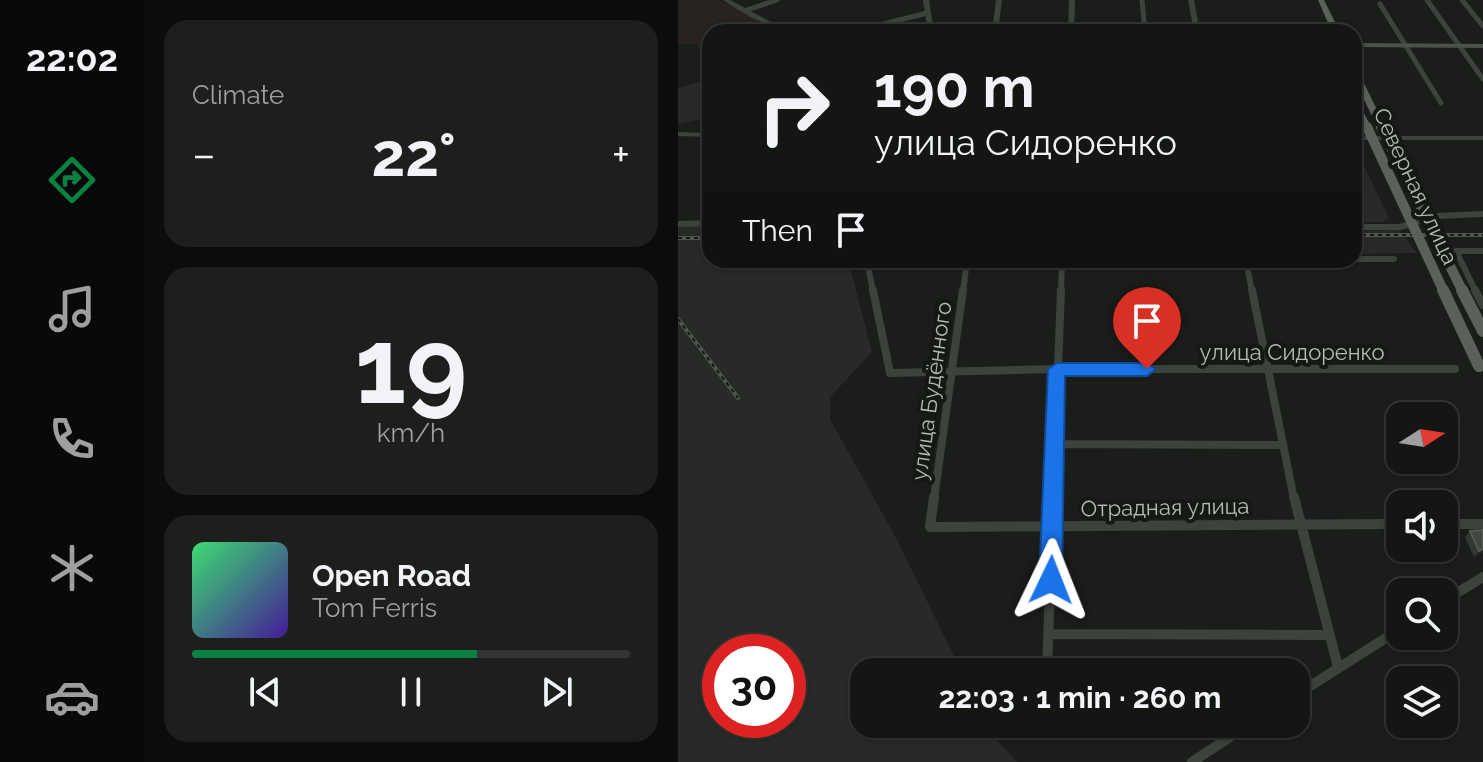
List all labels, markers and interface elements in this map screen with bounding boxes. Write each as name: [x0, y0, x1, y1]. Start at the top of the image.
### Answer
text: 22:02: [26, 37, 118, 79]
text: 190 m: [874, 54, 1035, 120]
icon: right: [742, 56, 846, 160]
text: Climate: [192, 80, 284, 110]
street label: Северная улица: [1368, 104, 1464, 268]
text: 22°: [372, 120, 456, 190]
text: улица Сидоренко: [874, 121, 1177, 163]
text: −: [192, 129, 216, 180]
text: +: [612, 129, 630, 180]
icon: directions: [44, 152, 100, 208]
icon: arrive: [829, 208, 873, 252]
text: Then: [742, 213, 813, 248]
icon: music: [44, 281, 100, 337]
pin: [1113, 287, 1181, 369]
icon: arrive: [1125, 299, 1169, 343]
street label: улица Будённого: [906, 300, 956, 482]
text: 19: [355, 305, 467, 427]
street label: улица Сидоренко: [1199, 339, 1385, 365]
north arrow: [1386, 402, 1458, 474]
map controls: [1386, 402, 1458, 738]
icon: phone: [44, 411, 100, 467]
text: km/h: [377, 418, 445, 448]
button: sound: [1386, 490, 1458, 562]
street label: Отрадная улица: [1080, 493, 1250, 521]
position arrow: [1009, 538, 1093, 622]
icon: climate: [44, 540, 100, 596]
text: Open Road: [312, 558, 471, 593]
button: search: [1386, 578, 1458, 650]
text: Tom Ferris: [312, 593, 437, 623]
speed limit sign: 30: [702, 634, 806, 738]
button: layers: [1386, 666, 1458, 738]
icon: car: [44, 669, 100, 725]
icon: previous: [243, 670, 287, 714]
icon: pause: [389, 670, 433, 714]
icon: next: [535, 670, 579, 714]
text: 22:03 · 1 min · 260 m: [938, 680, 1222, 715]

